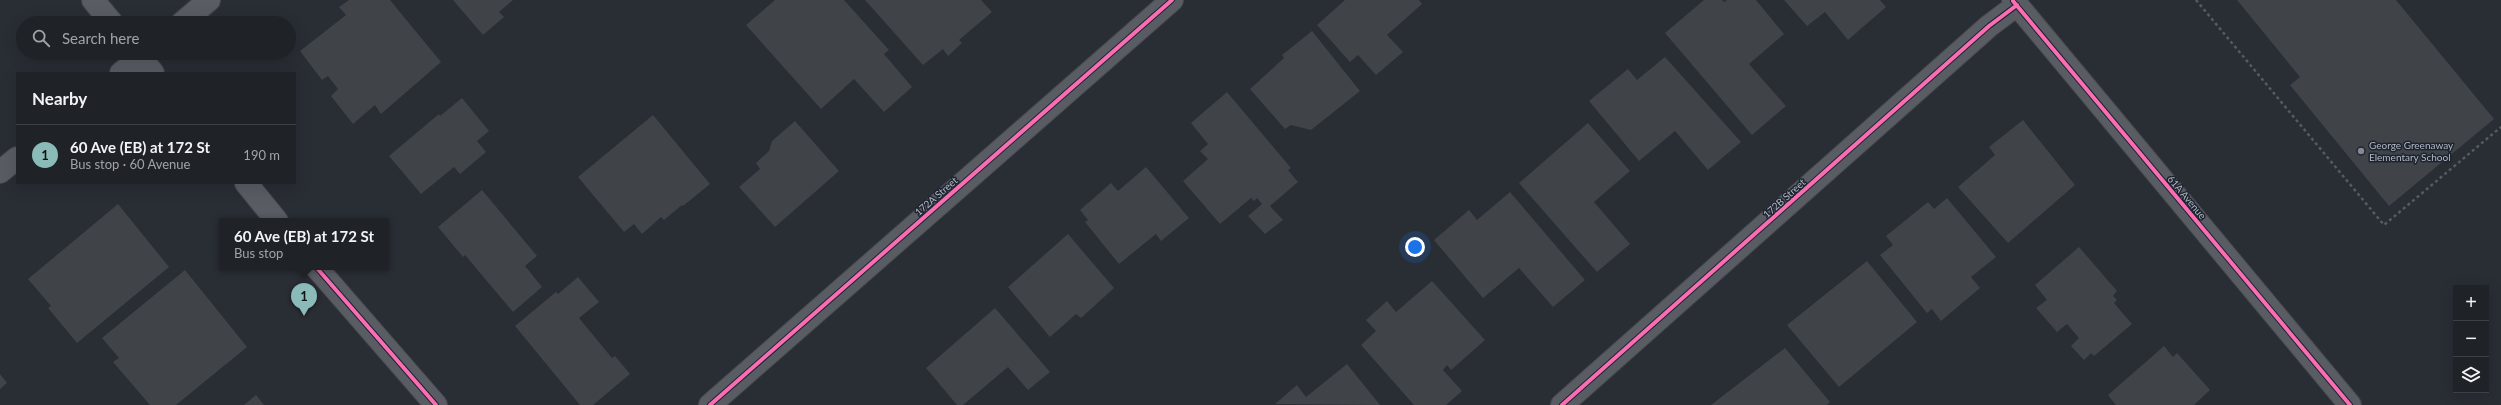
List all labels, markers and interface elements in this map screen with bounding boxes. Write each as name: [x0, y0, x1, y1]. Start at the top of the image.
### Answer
search box: [16, 16, 296, 60]
icon: search: [30, 27, 52, 49]
text: Search here: [62, 29, 139, 47]
text: Nearby: [32, 88, 87, 109]
text: 60 Ave (EB) at 172 St: [70, 138, 210, 156]
place label: George Greenaway Elementary School: [2369, 139, 2454, 163]
marker: George Greenaway Elementary School: [2356, 146, 2366, 156]
text: 1: [41, 147, 49, 163]
text: 190 m: [243, 147, 280, 163]
text: Bus stop · 60 Avenue: [70, 156, 190, 172]
street label: 61A Avenue: [2165, 173, 2209, 221]
street label: 172A Street: [912, 174, 960, 218]
street label: 172B Street: [1760, 176, 1808, 220]
popup: [219, 218, 389, 270]
text: 60 Ave (EB) at 172 St: [234, 227, 374, 245]
your location: [1405, 237, 1425, 257]
text: Bus stop: [234, 245, 283, 261]
pin: 1: [291, 283, 317, 316]
map controls: [2453, 285, 2489, 393]
button: +: [2453, 285, 2489, 321]
button: −: [2453, 321, 2489, 357]
button: layers: [2453, 357, 2489, 393]

